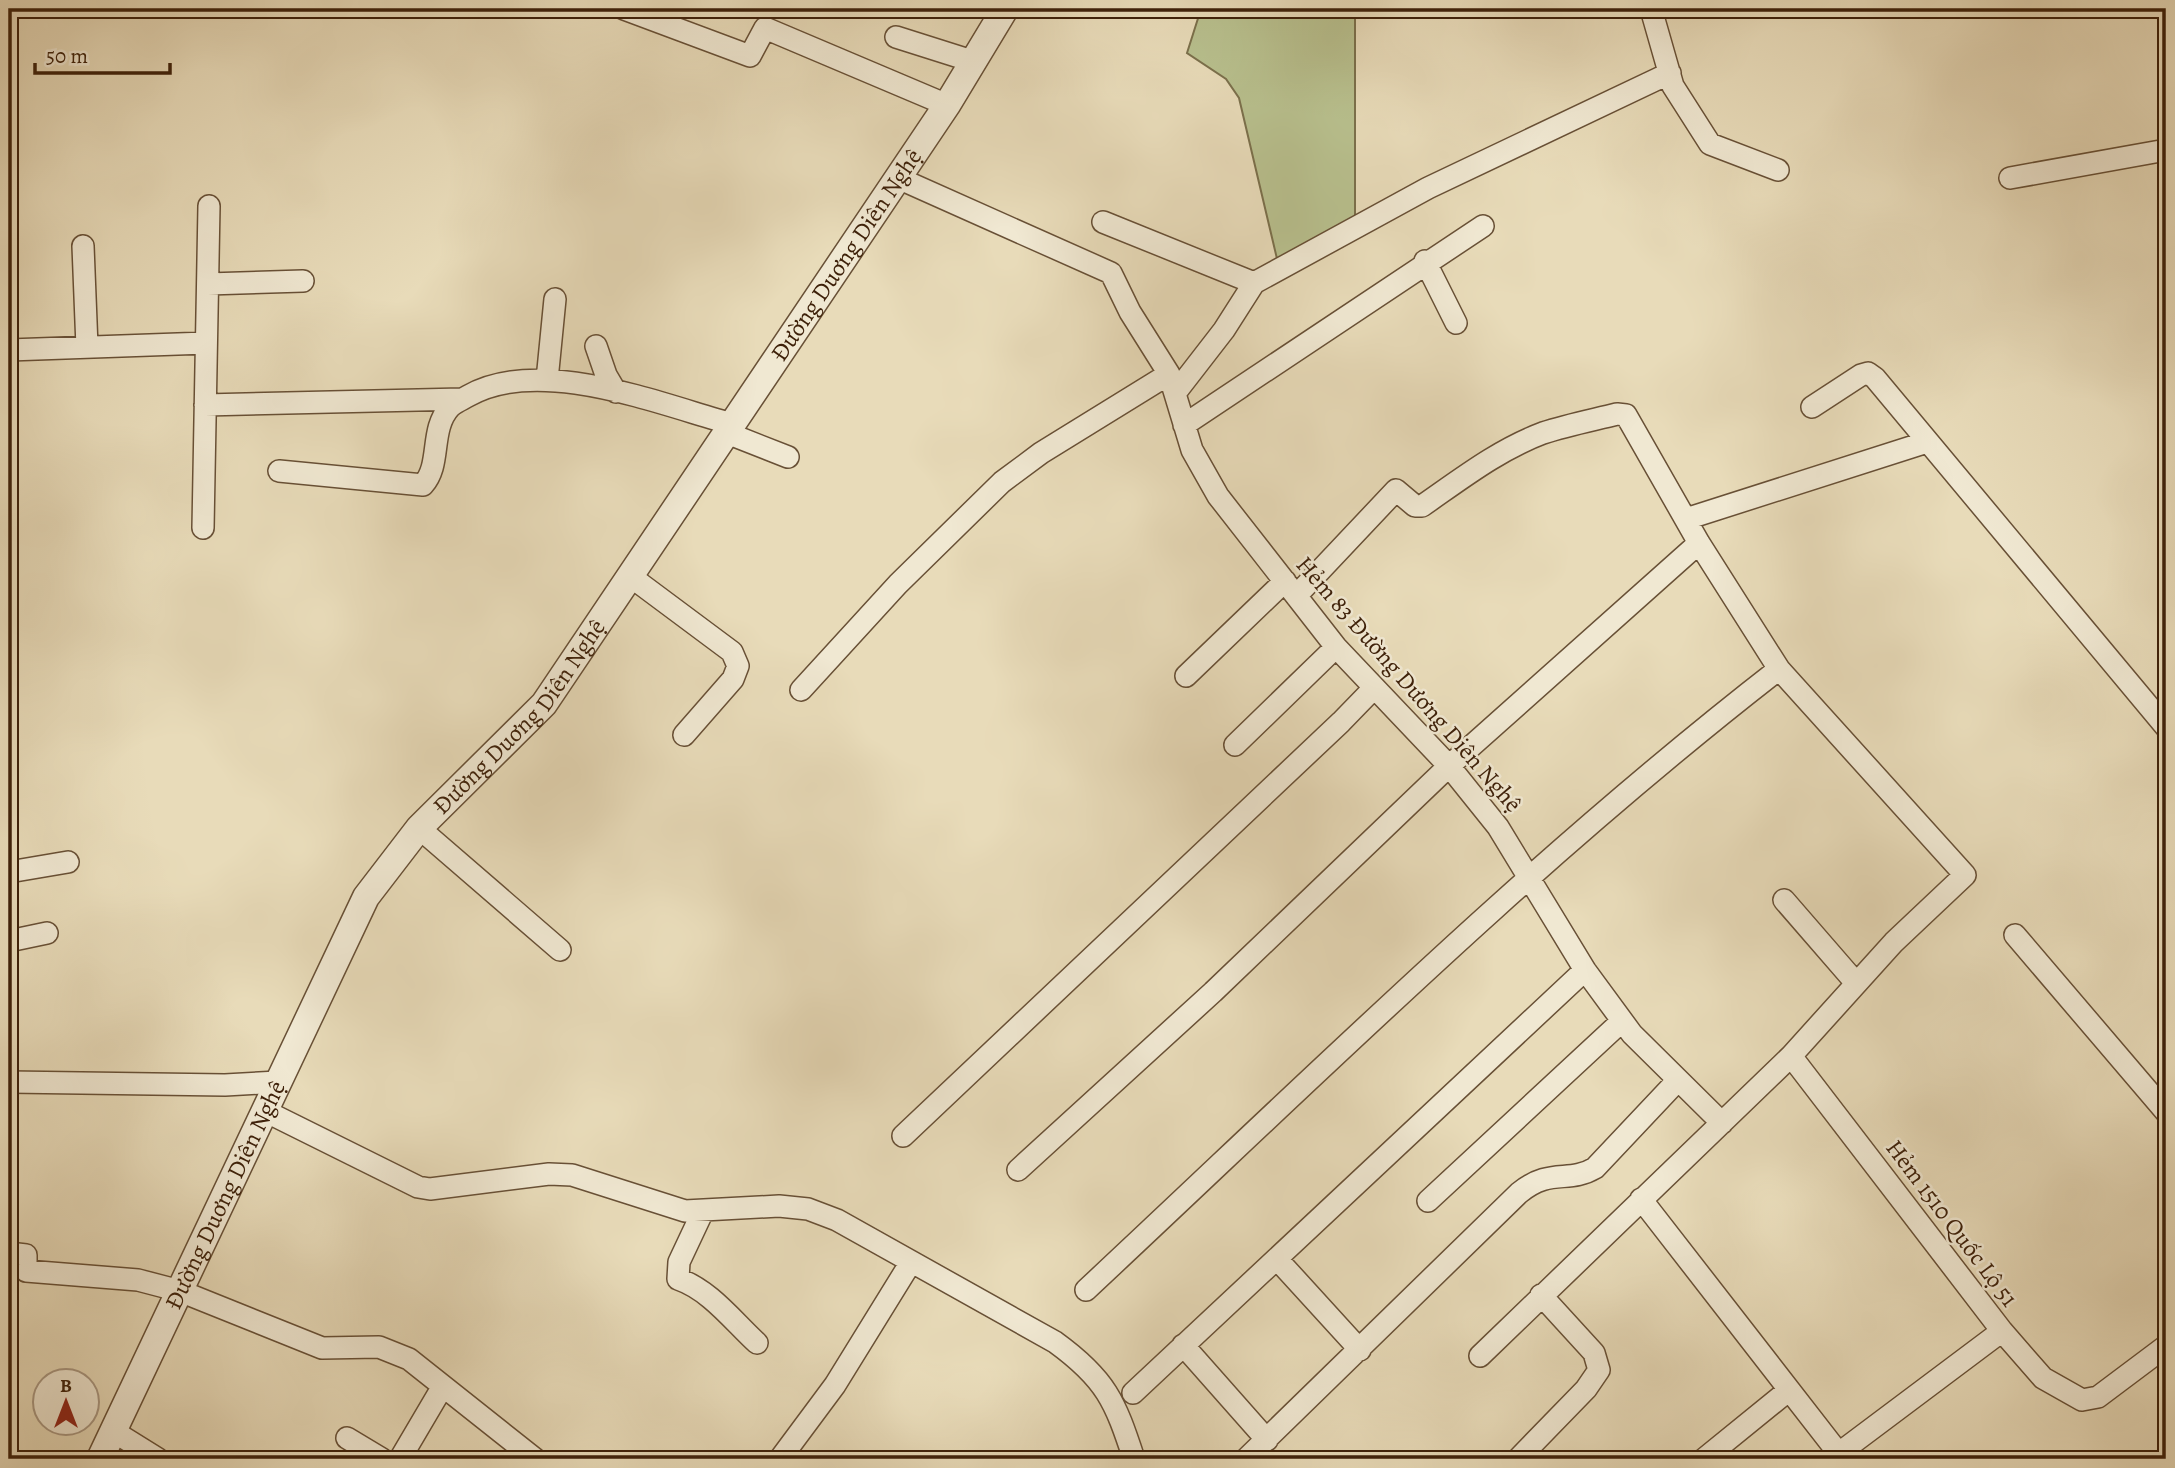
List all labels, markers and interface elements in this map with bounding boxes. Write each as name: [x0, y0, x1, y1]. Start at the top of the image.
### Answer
scale bar: [35, 32, 170, 76]
text: 50 m: [46, 42, 88, 70]
street label: Đường Duơng Diên Nghệ: [763, 142, 929, 368]
street label: Hẻm 83 Đường Dương Diên Nghệ: [1289, 549, 1529, 819]
street label: Đường Duơng Diên Nghệ: [426, 613, 613, 822]
street label: Đường Duơng Diên Nghệ: [157, 1075, 293, 1315]
street label: Hẻm 1510 Quốc Lộ 51: [1879, 1133, 2025, 1313]
north arrow: [32, 1366, 102, 1436]
text: B: [60, 1373, 72, 1399]

